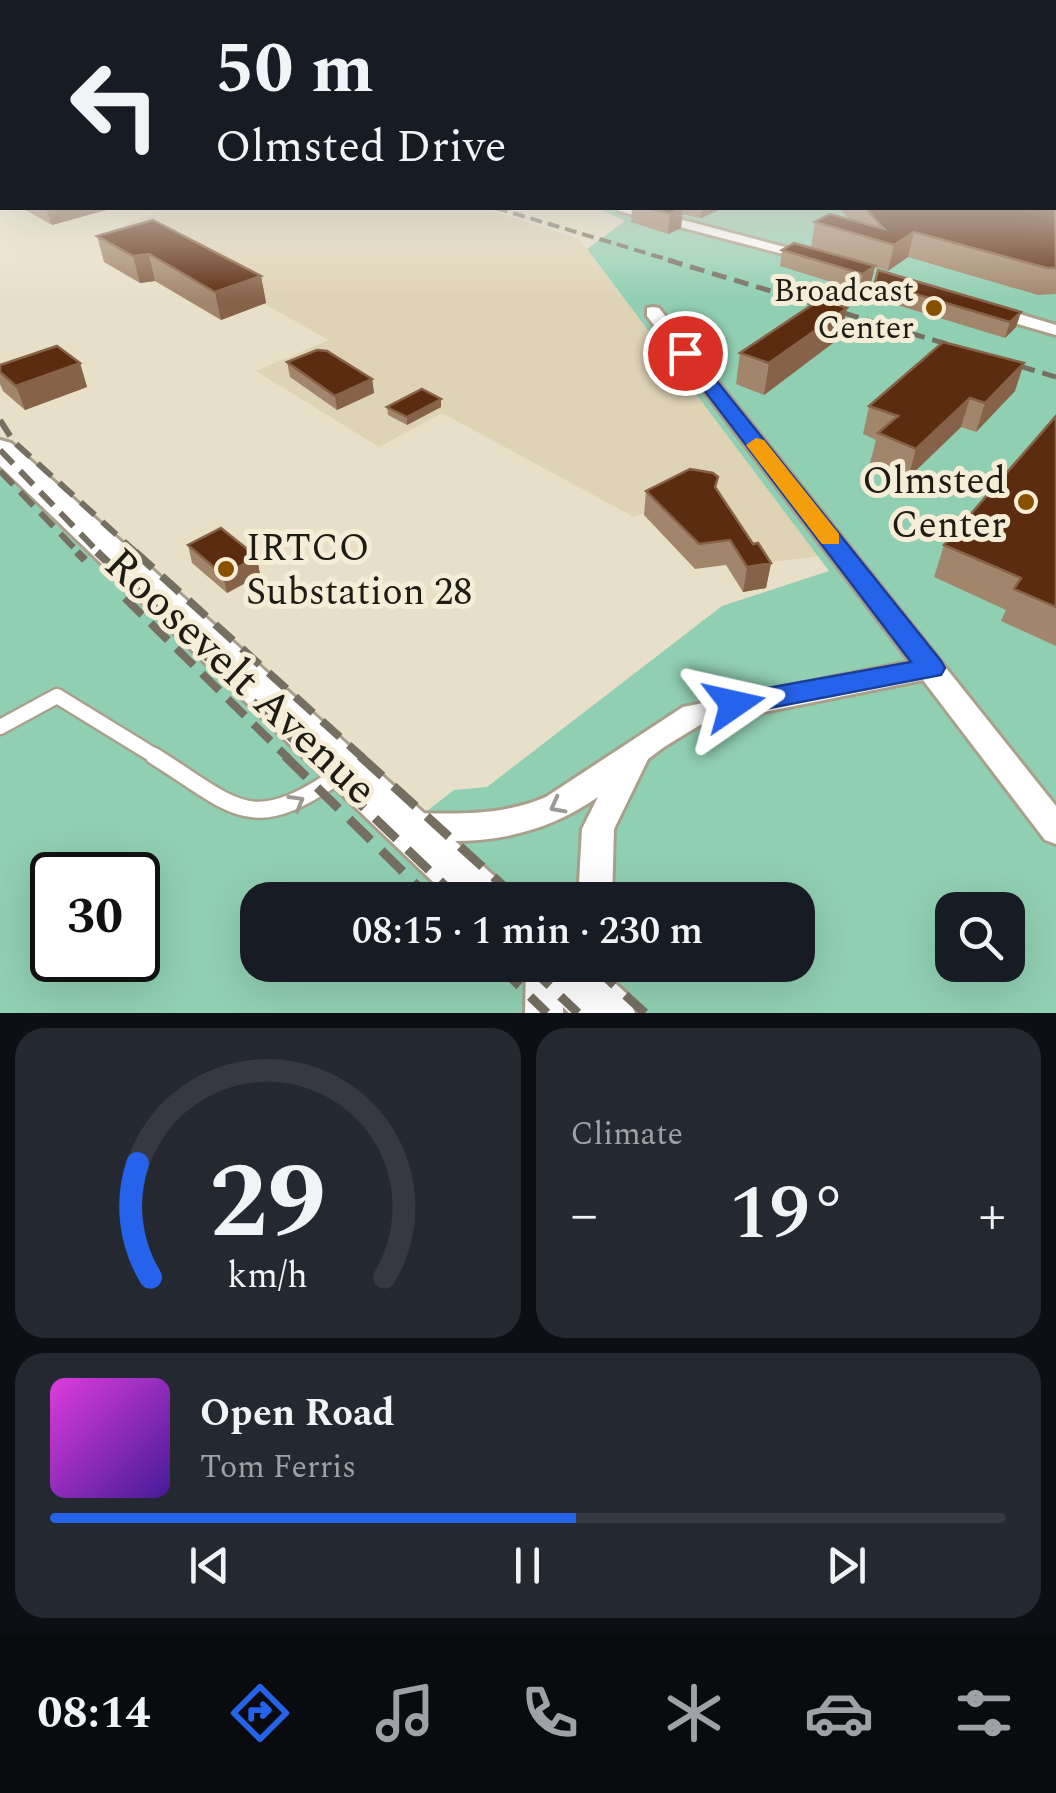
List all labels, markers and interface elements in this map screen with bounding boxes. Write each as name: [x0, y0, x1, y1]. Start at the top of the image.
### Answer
text: 50 m: [215, 17, 374, 123]
icon: left: [50, 40, 180, 170]
text: Olmsted Drive: [215, 113, 507, 182]
place label: Broadcast Center: [773, 267, 914, 353]
marker: Broadcast Center: [923, 297, 945, 319]
pin: [643, 311, 728, 396]
icon: arrive: [658, 326, 713, 381]
place label: Olmsted Center: [862, 453, 1006, 555]
marker: Olmsted Center: [1015, 491, 1037, 513]
place label: IRTCO Substation 28: [246, 520, 472, 622]
street label: Roosevelt Avenue: [88, 532, 393, 822]
marker: IRTCO Substation 28: [215, 558, 237, 580]
position arrow: [682, 652, 786, 756]
one-way arrow: [549, 793, 567, 813]
one-way arrow: [286, 795, 304, 814]
speed limit sign: 30: [30, 852, 160, 982]
map controls: [935, 892, 1025, 982]
button: search: [935, 892, 1025, 982]
text: 08:15 · 1 min · 230 m: [352, 903, 703, 961]
text: Climate: [571, 1110, 683, 1159]
text: 29: [209, 1125, 326, 1283]
text: 19°: [729, 1158, 847, 1272]
text: −: [571, 1174, 598, 1257]
text: +: [978, 1174, 1006, 1257]
text: km/h: [228, 1249, 308, 1304]
text: Open Road: [200, 1385, 395, 1443]
text: Tom Ferris: [200, 1443, 356, 1492]
icon: previous: [182, 1538, 237, 1593]
icon: pause: [500, 1538, 555, 1593]
icon: next: [819, 1538, 874, 1593]
icon: directions: [225, 1678, 295, 1748]
icon: music: [370, 1678, 440, 1748]
icon: phone: [515, 1678, 585, 1748]
icon: climate: [659, 1678, 729, 1748]
icon: car: [804, 1678, 874, 1748]
icon: filters: [949, 1678, 1019, 1748]
text: 08:14: [37, 1679, 150, 1748]

